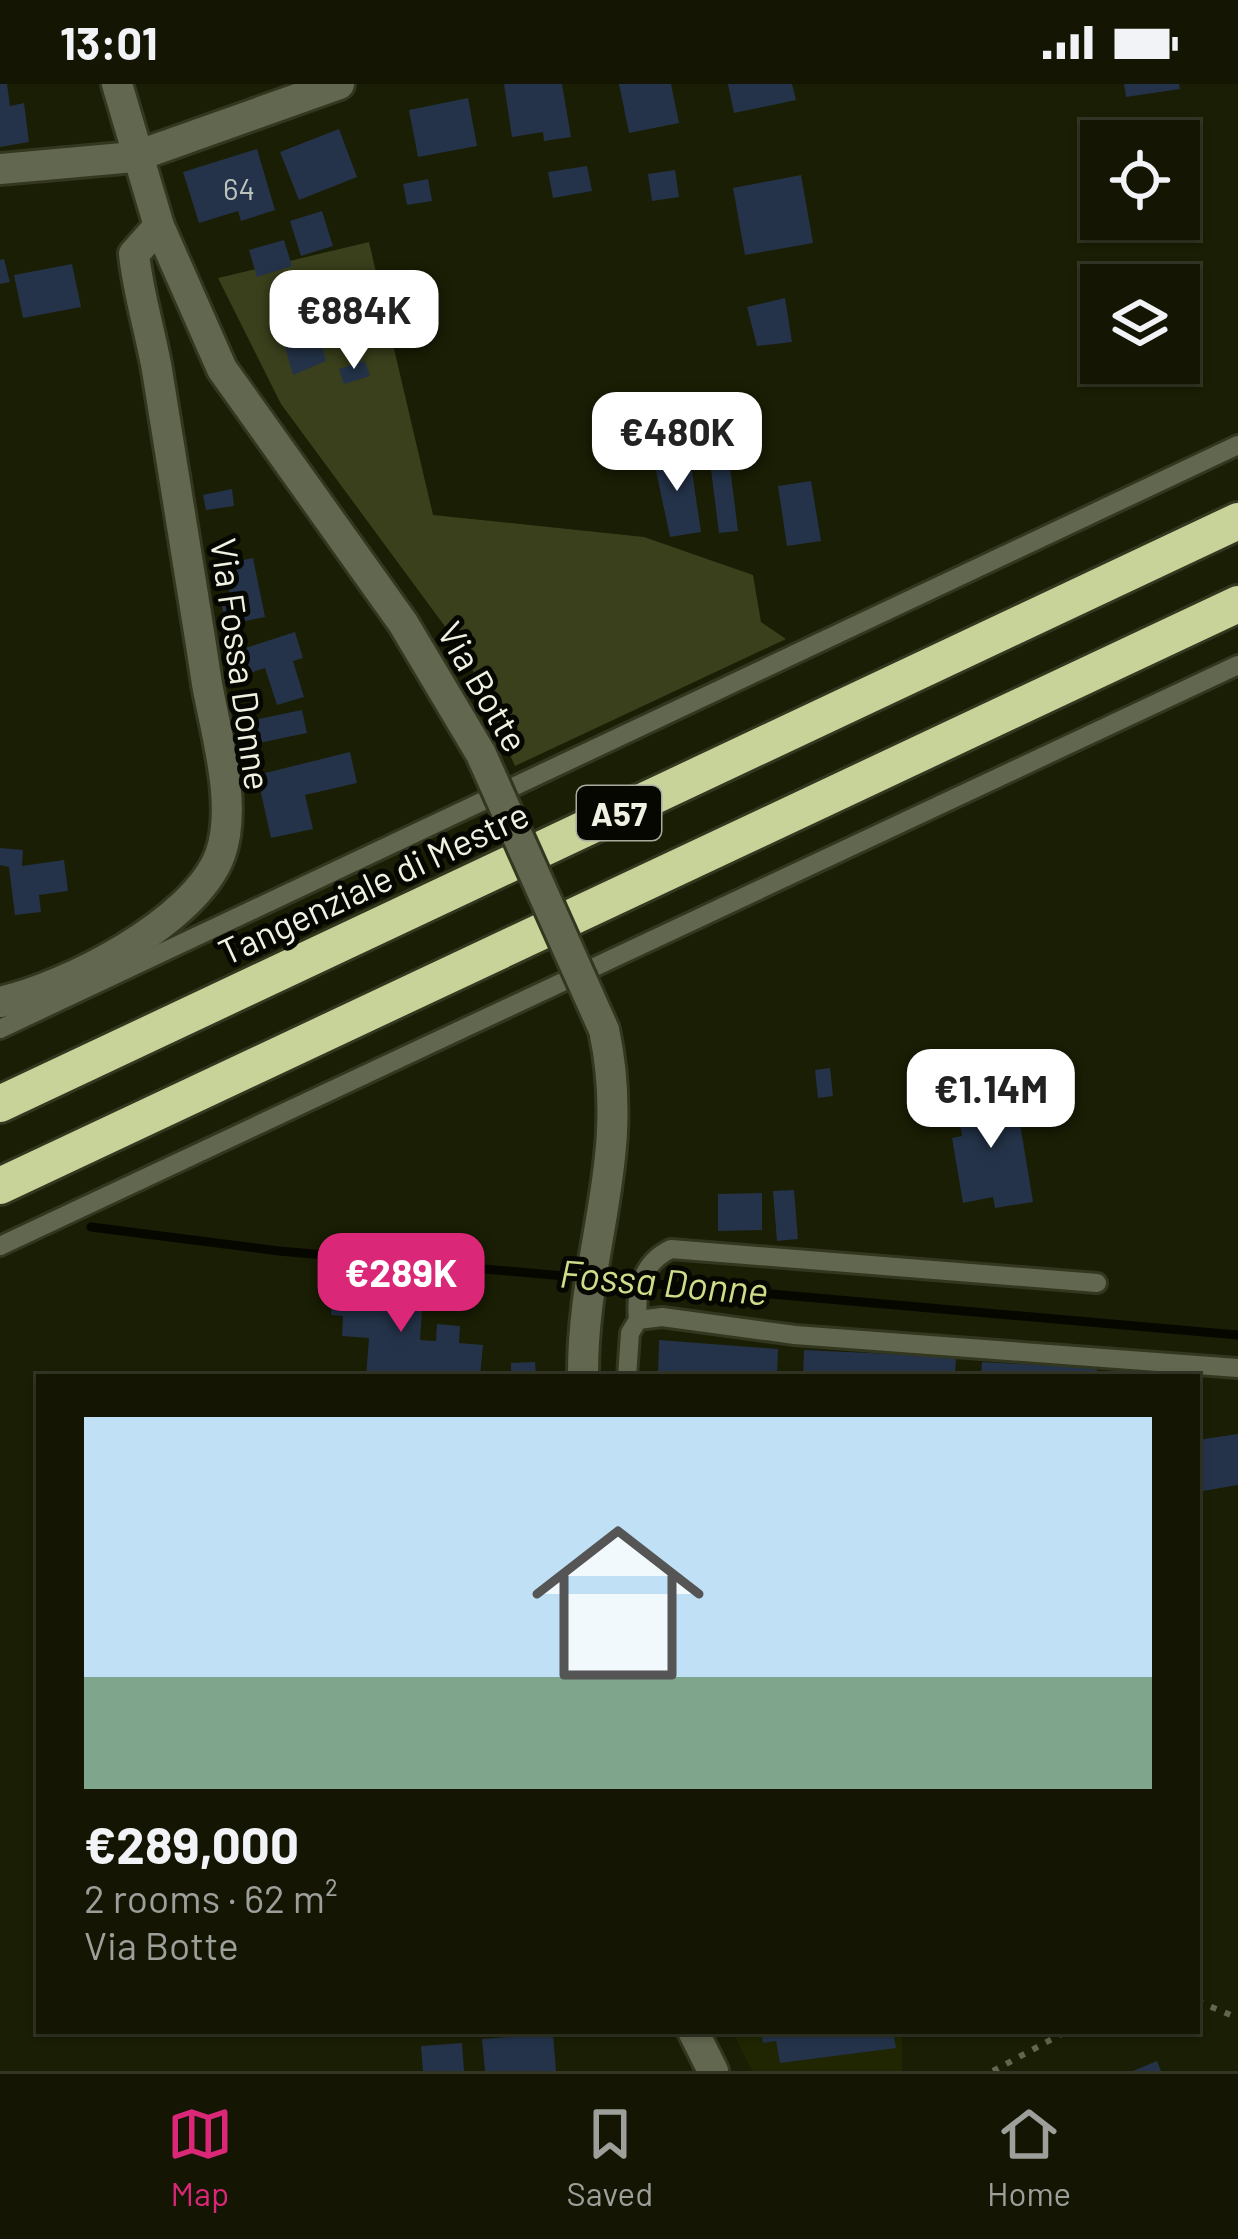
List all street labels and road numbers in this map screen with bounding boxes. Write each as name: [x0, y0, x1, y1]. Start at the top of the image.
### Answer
street label: Via Fossa Donne: [203, 535, 281, 793]
street label: Via Botte: [430, 613, 538, 759]
road number: A57: [577, 786, 661, 840]
street label: Tangenziale di Mestre: [211, 791, 535, 973]

